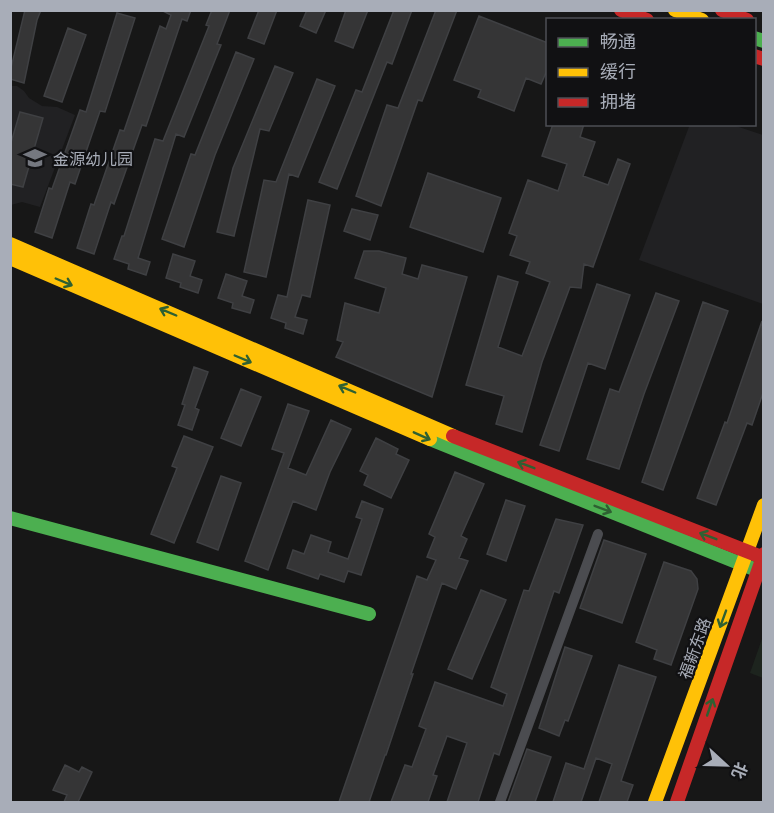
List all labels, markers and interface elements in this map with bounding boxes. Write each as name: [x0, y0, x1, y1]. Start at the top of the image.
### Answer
legend: [546, 18, 756, 126]
text: 畅通: [600, 30, 636, 52]
text: 缓行: [600, 60, 636, 82]
text: 拥堵: [600, 90, 636, 112]
school or university icon: 金源幼儿园: [22, 145, 48, 171]
place label: 金源幼儿园: [53, 149, 133, 168]
one-way arrow: [55, 276, 73, 288]
one-way arrow: [159, 306, 177, 317]
one-way arrow: [234, 354, 252, 365]
one-way arrow: [338, 383, 356, 394]
one-way arrow: [413, 431, 431, 442]
one-way arrow: [518, 459, 536, 470]
one-way arrow: [593, 504, 612, 515]
one-way arrow: [699, 530, 718, 541]
one-way arrow: [716, 610, 727, 628]
street label: 福新东路: [674, 615, 714, 681]
one-way arrow: [705, 698, 716, 717]
north arrow: [696, 735, 756, 795]
text: 北: [729, 760, 752, 782]

